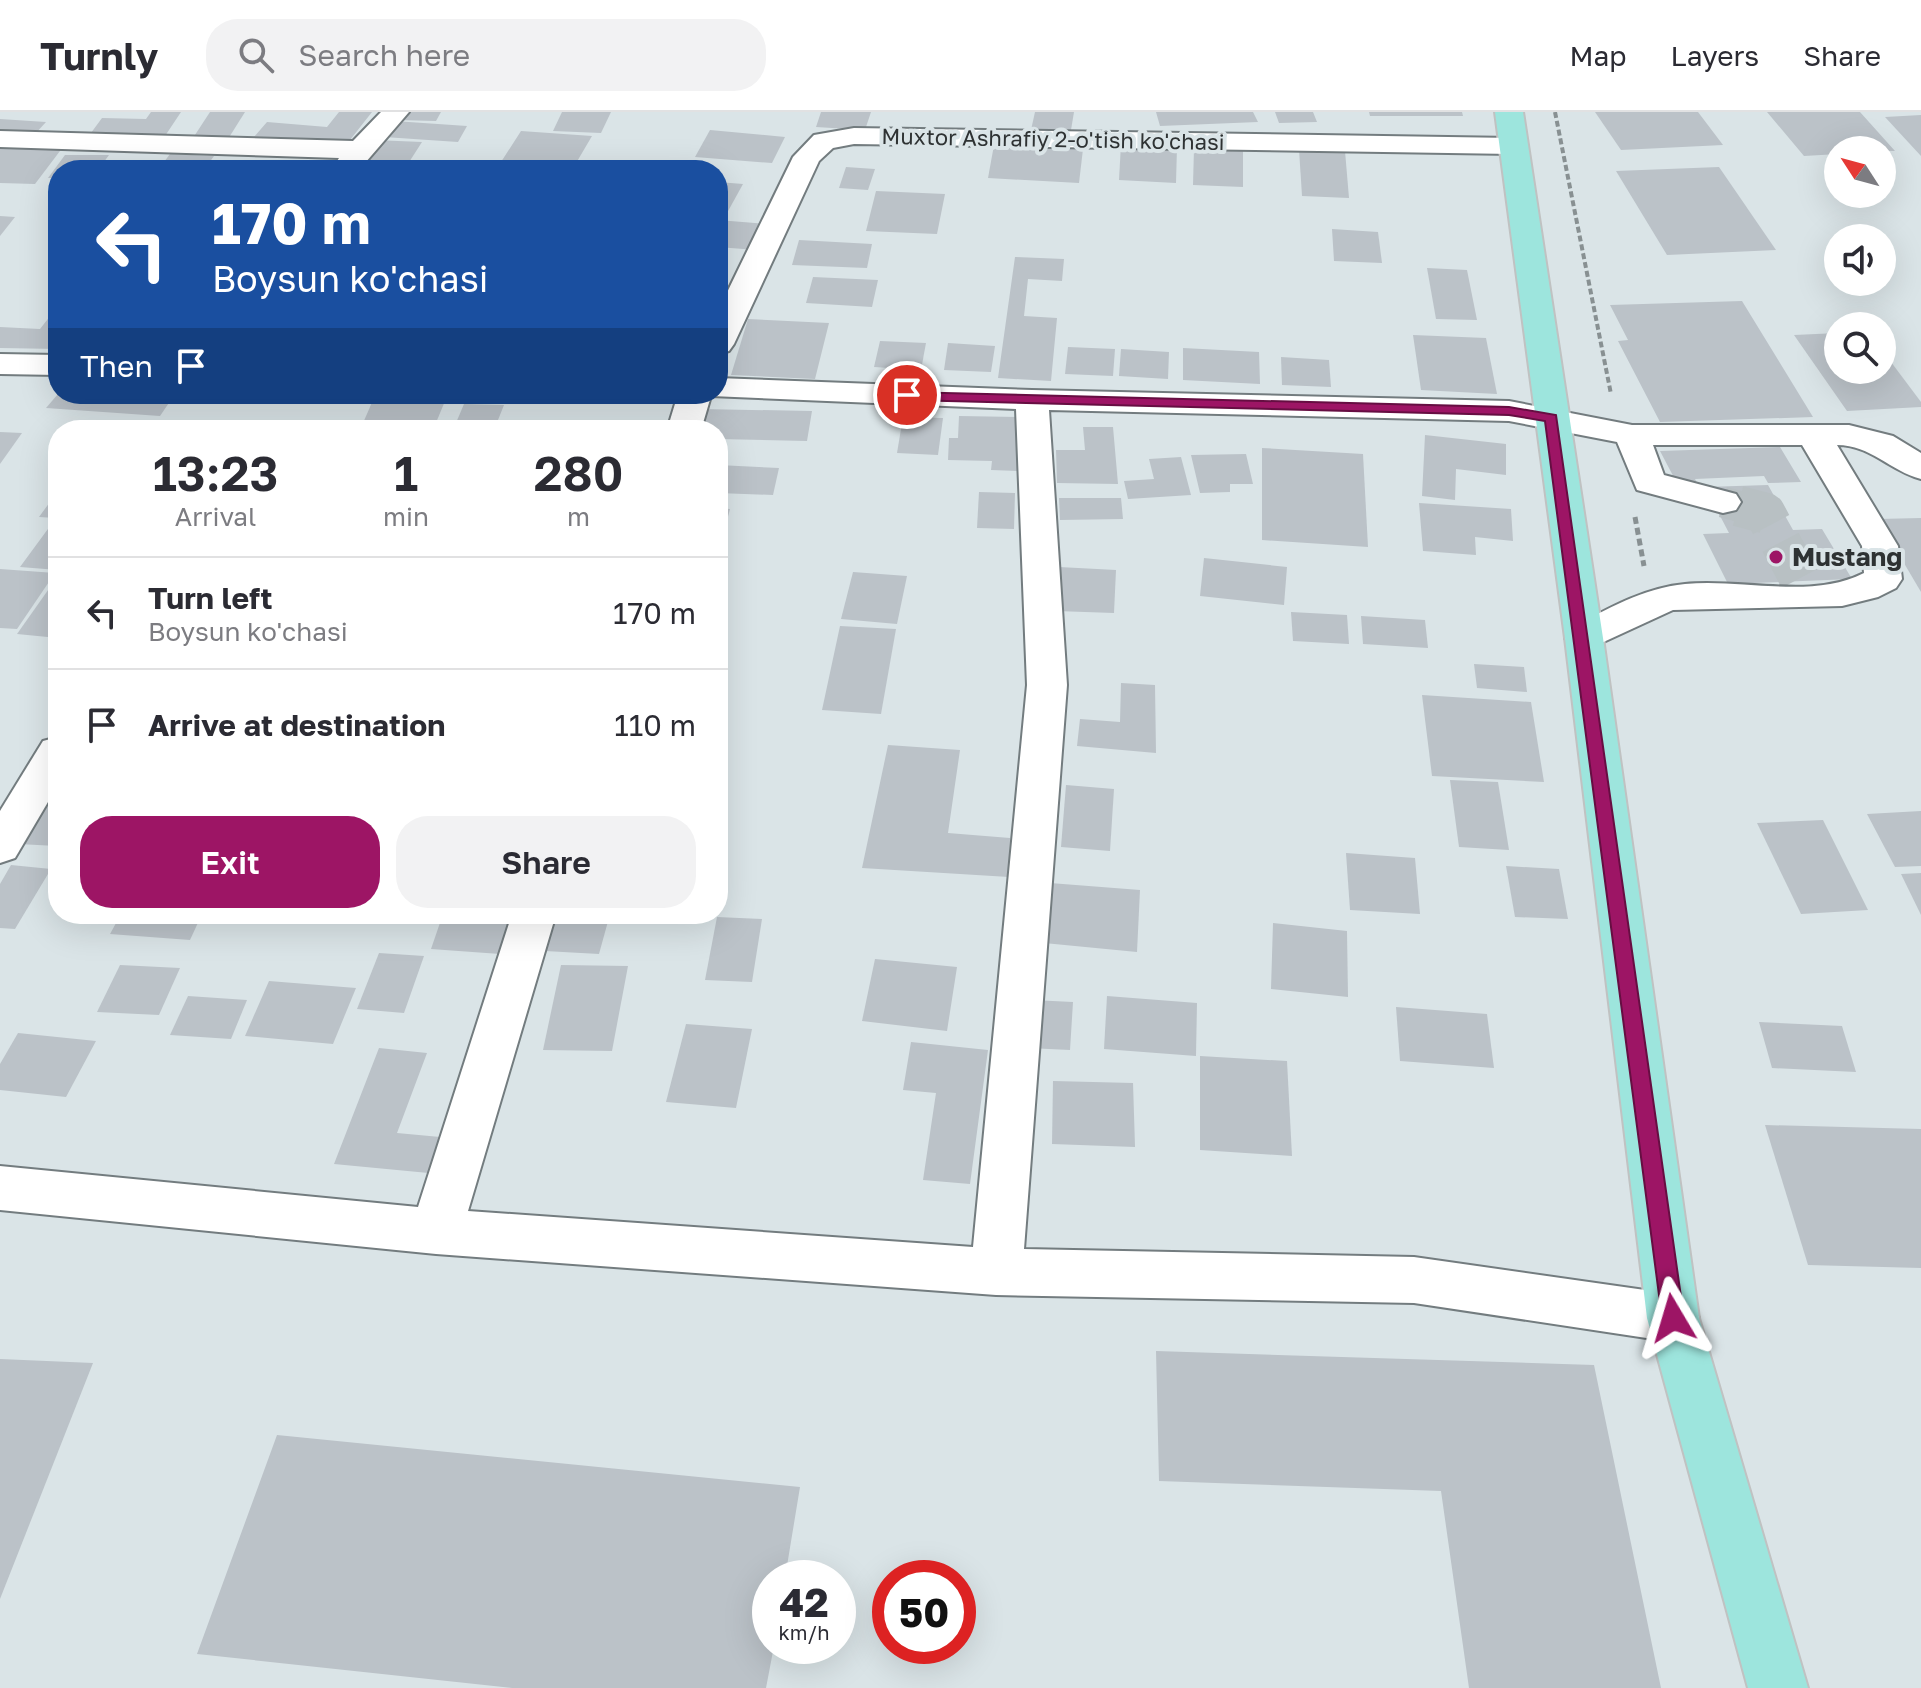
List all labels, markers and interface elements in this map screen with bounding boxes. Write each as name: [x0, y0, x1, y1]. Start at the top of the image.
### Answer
search box: [206, 19, 766, 91]
text: Turnly: [40, 33, 158, 78]
icon: search: [234, 33, 278, 77]
text: Search here: [298, 37, 470, 73]
text: Map: [1569, 39, 1627, 72]
text: Layers: [1671, 39, 1759, 72]
text: Share: [1803, 39, 1881, 72]
street label: Muxtor Ashrafiy 2-o'tish ko'chasi: [881, 122, 1225, 155]
north arrow: [1824, 136, 1896, 208]
map controls: [1824, 136, 1896, 384]
text: 170 m: [212, 189, 371, 256]
icon: left: [80, 192, 184, 296]
button: sound: [1824, 224, 1896, 296]
text: Boysun ko'chasi: [212, 257, 488, 300]
button: search: [1824, 312, 1896, 384]
icon: arrive: [169, 344, 213, 388]
text: Then: [80, 348, 153, 384]
pin: [873, 361, 941, 429]
icon: arrive: [885, 373, 929, 417]
text: 13:23: [153, 444, 278, 502]
text: 1: [394, 444, 418, 502]
text: 280: [534, 444, 623, 502]
text: Arrival: [175, 501, 256, 532]
text: min: [383, 501, 429, 532]
text: m: [567, 501, 590, 532]
place label: Mustang: [1792, 541, 1902, 572]
marker: Mustang: [1767, 548, 1785, 566]
text: Turn left: [148, 580, 273, 616]
icon: left: [80, 591, 124, 635]
text: 170 m: [613, 595, 696, 631]
text: Boysun ko'chasi: [148, 616, 348, 647]
icon: arrive: [80, 703, 124, 747]
text: Arrive at destination: [148, 707, 445, 743]
text: 110 m: [614, 707, 696, 743]
button: Exit: [80, 816, 380, 908]
button: Share: [396, 816, 696, 908]
position arrow: [1631, 1276, 1715, 1360]
speed limit sign: 50: [872, 1560, 976, 1664]
text: 42: [779, 1578, 829, 1626]
text: km/h: [779, 1620, 829, 1644]

